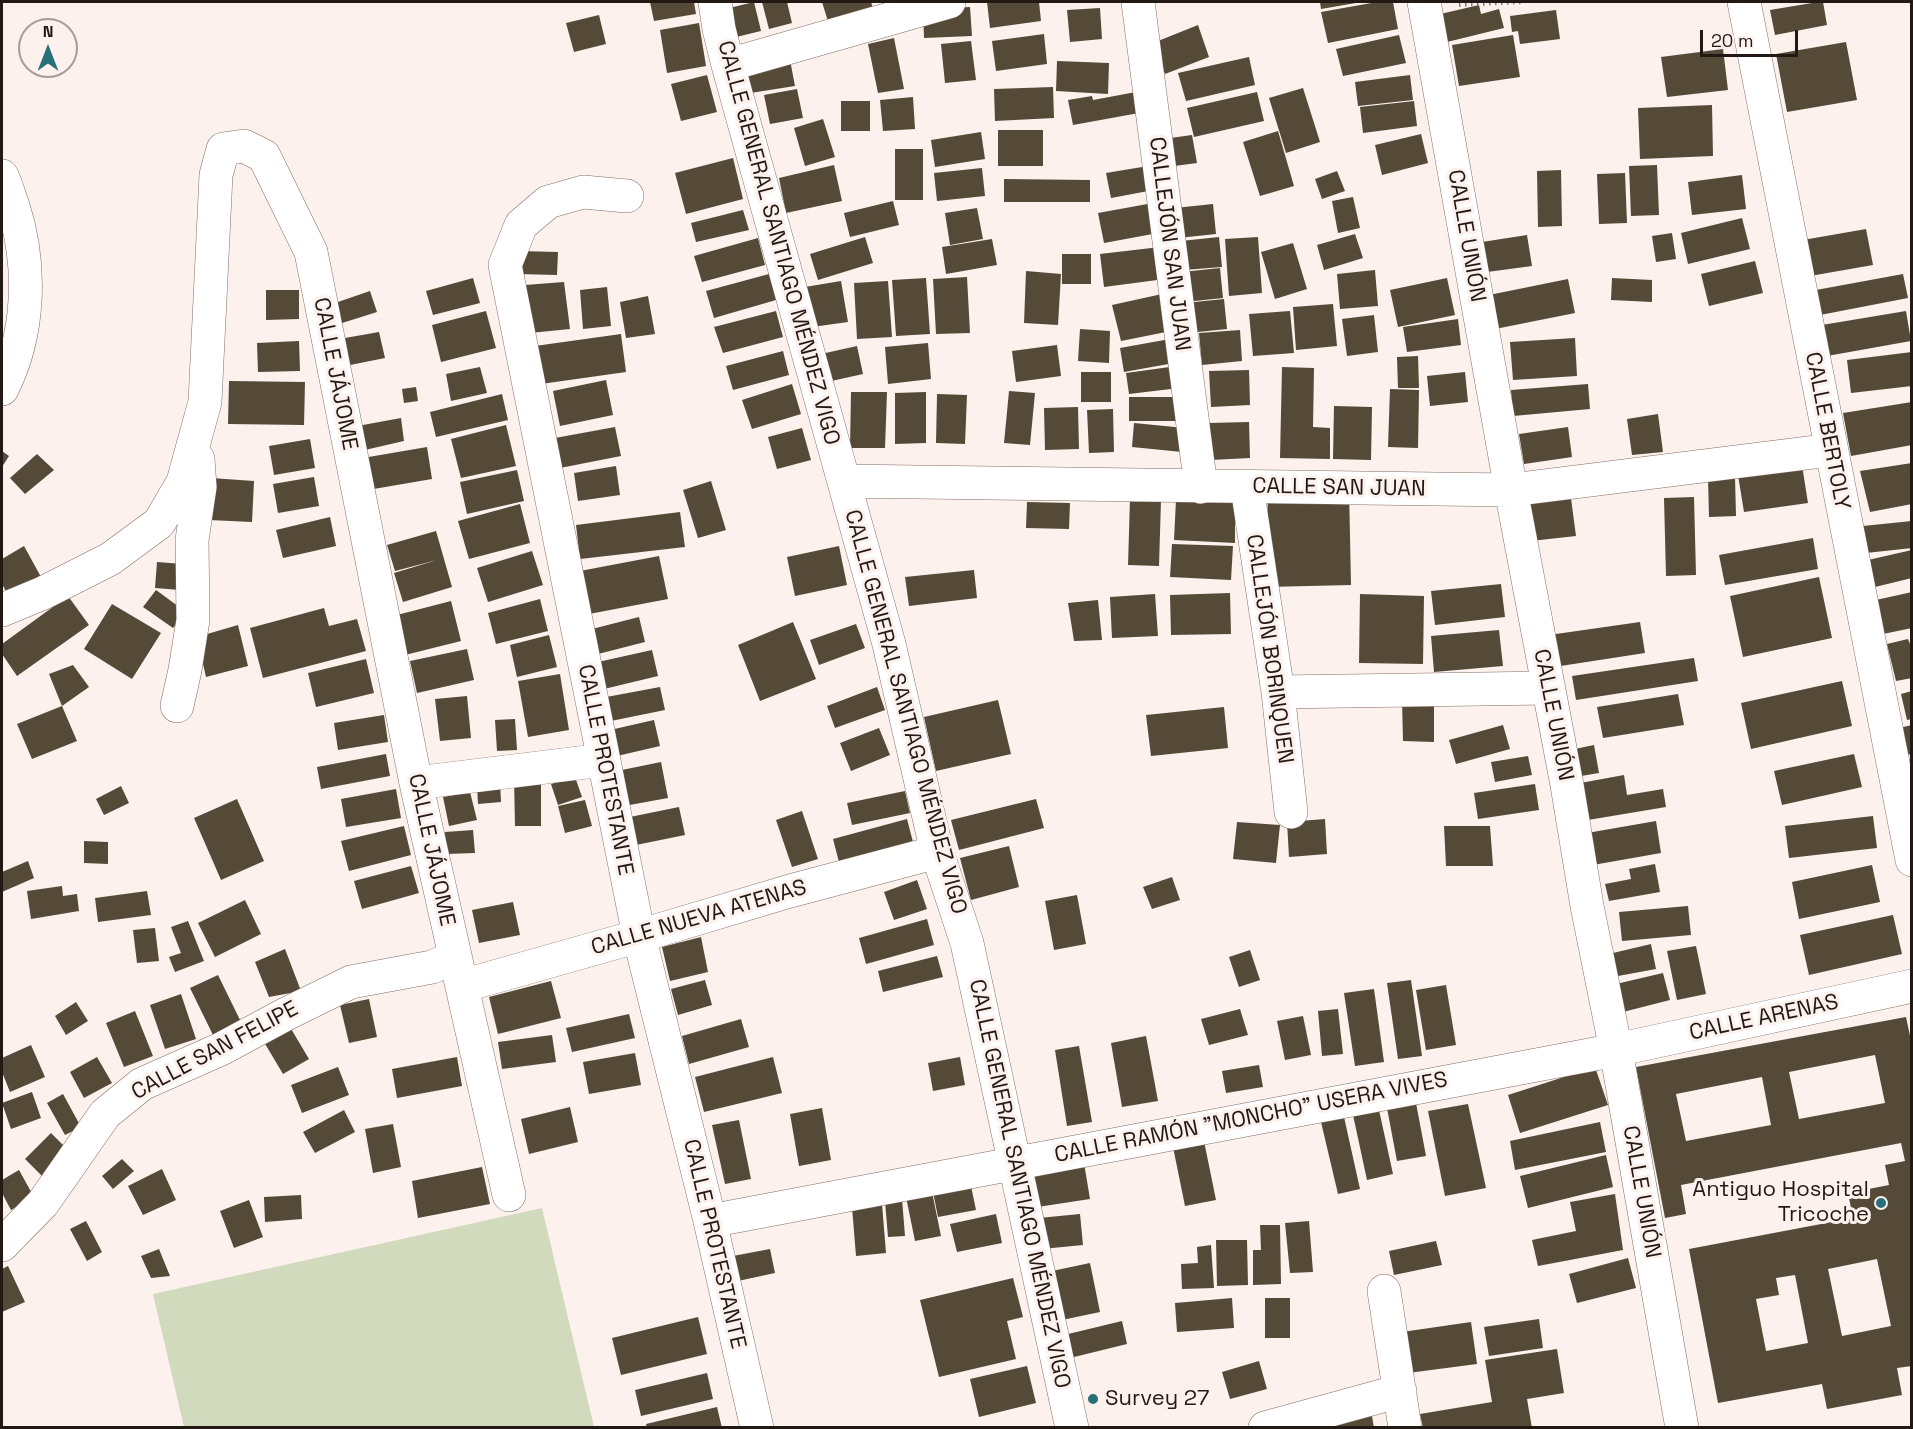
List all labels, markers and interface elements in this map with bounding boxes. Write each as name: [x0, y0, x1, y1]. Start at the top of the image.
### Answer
north arrow: [18, 18, 78, 78]
scale bar: [1703, 18, 1800, 56]
text: N: [43, 21, 53, 42]
text: 20 m: [1711, 29, 1754, 52]
street label: CALLE GENERAL SANTIAGO MÉNDEZ VIGO: [711, 38, 845, 448]
street label: CALLEJÓN SAN JUAN: [1143, 135, 1195, 353]
street label: CALLE UNIÓN: [1441, 168, 1491, 304]
street label: CALLE JÁJOME: [307, 295, 363, 453]
street label: CALLE BERTOLY: [1799, 350, 1855, 512]
street label: CALLE SAN JUAN: [1252, 473, 1426, 503]
street label: CALLE GENERAL SANTIAGO MÉNDEZ VIGO: [838, 507, 972, 917]
street label: CALLEJÓN BORINQUEN: [1240, 533, 1298, 765]
street label: CALLE UNIÓN: [1527, 647, 1579, 783]
street label: CALLE PROTESTANTE: [572, 662, 638, 878]
street label: CALLE JÁJOME: [402, 771, 460, 929]
street label: CALLE NUEVA ATENAS: [588, 875, 810, 961]
street label: CALLE GENERAL SANTIAGO MÉNDEZ VIGO: [963, 977, 1075, 1391]
street label: CALLE ARENAS: [1687, 989, 1841, 1047]
street label: CALLE SAN FELIPE: [127, 996, 303, 1106]
street label: CALLE RAMÓN "MONCHO" USERA VIVES: [1052, 1067, 1450, 1169]
street label: CALLE UNIÓN: [1616, 1124, 1666, 1260]
street label: CALLE PROTESTANTE: [677, 1137, 751, 1351]
place label: Antiguo Hospital Tricoche: [1692, 1177, 1869, 1228]
marker: Antiguo Hospital Tricoche: [1874, 1196, 1888, 1210]
place label: Survey 27: [1105, 1386, 1209, 1412]
marker: Survey 27: [1086, 1392, 1100, 1406]

